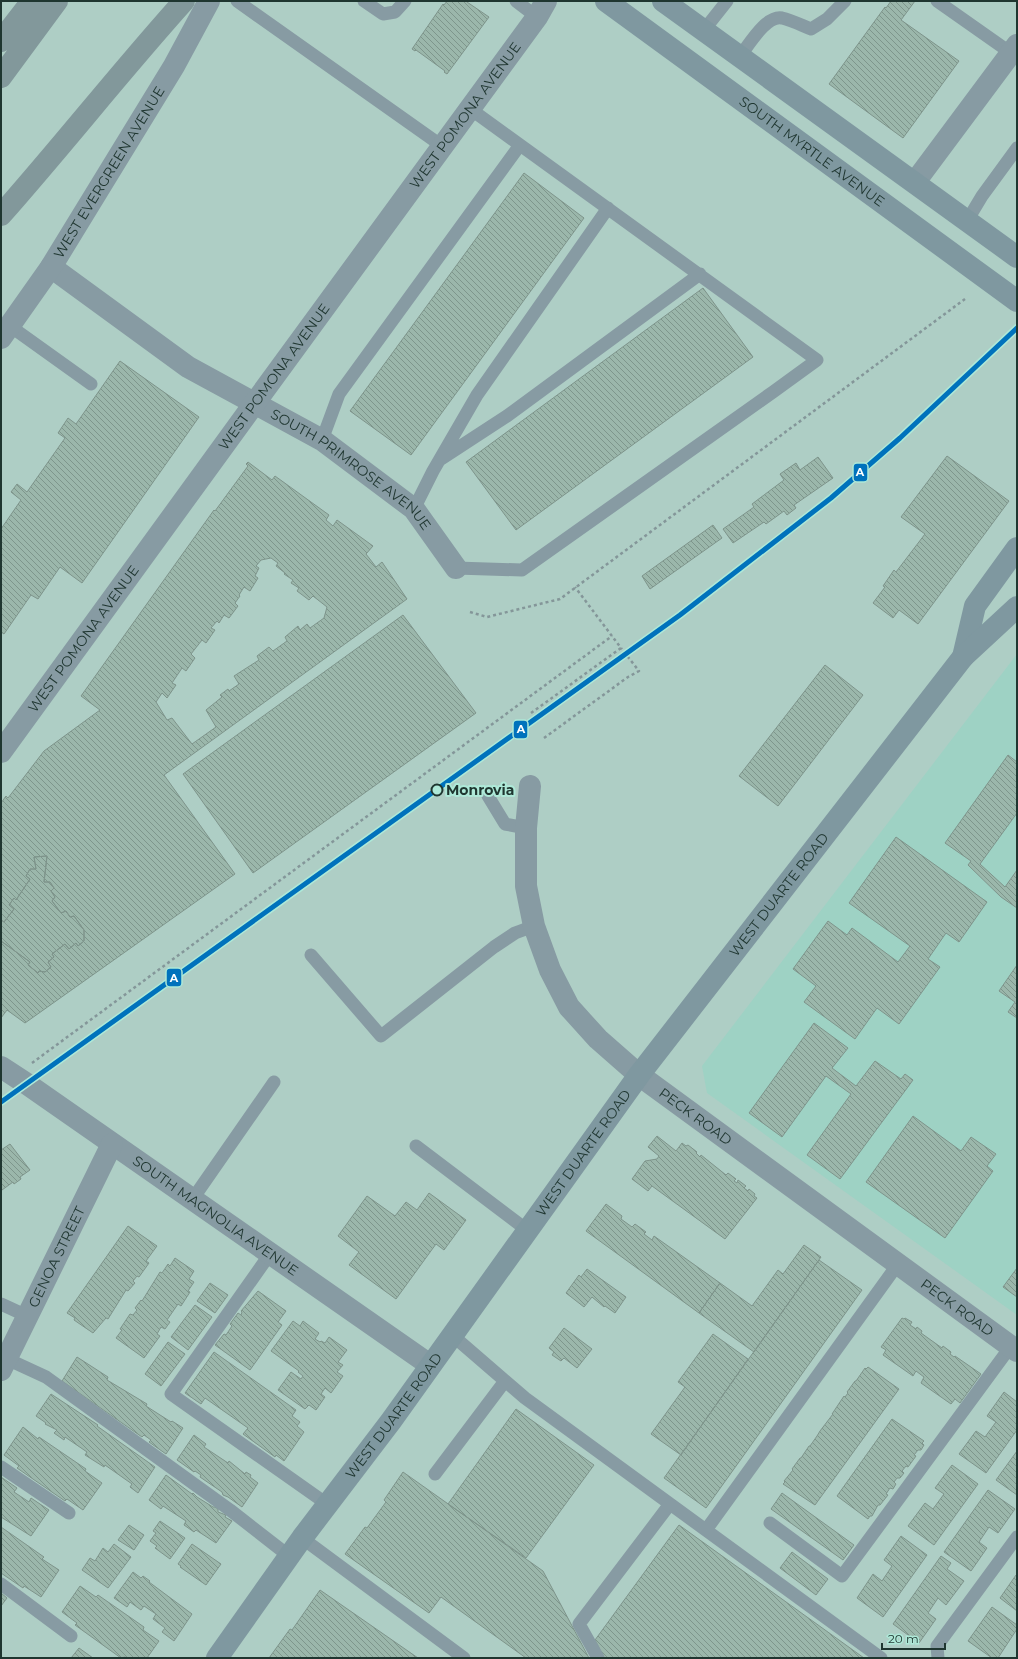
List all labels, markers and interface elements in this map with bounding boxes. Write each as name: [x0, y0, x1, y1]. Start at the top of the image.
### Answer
street label: WEST POMONA AVENUE: [406, 38, 525, 192]
street label: WEST EVERGREEN AVENUE: [50, 83, 168, 261]
street label: SOUTH MYRTLE AVENUE: [736, 92, 888, 210]
street label: WEST POMONA AVENUE: [214, 300, 334, 454]
street label: SOUTH PRIMROSE AVENUE: [267, 405, 435, 534]
line badge: A: [853, 463, 868, 482]
text: A: [855, 465, 865, 479]
street label: WEST POMONA AVENUE: [24, 562, 143, 716]
line badge: A: [513, 720, 528, 739]
text: A: [516, 722, 526, 736]
place label: Monrovia: [446, 781, 514, 799]
marker: Monrovia: [430, 783, 444, 797]
street label: WEST DUARTE ROAD: [725, 829, 832, 960]
line badge: A: [166, 968, 182, 987]
text: A: [169, 971, 179, 985]
street label: PECK ROAD: [655, 1084, 736, 1149]
street label: WEST DUARTE ROAD: [532, 1086, 635, 1220]
street label: SOUTH MAGNOLIA AVENUE: [129, 1151, 302, 1280]
street label: GENOA STREET: [24, 1203, 89, 1310]
street label: PECK ROAD: [917, 1275, 997, 1340]
street label: WEST DUARTE ROAD: [341, 1349, 446, 1482]
scale bar: [882, 1625, 945, 1651]
text: 20 m: [888, 1631, 919, 1646]

